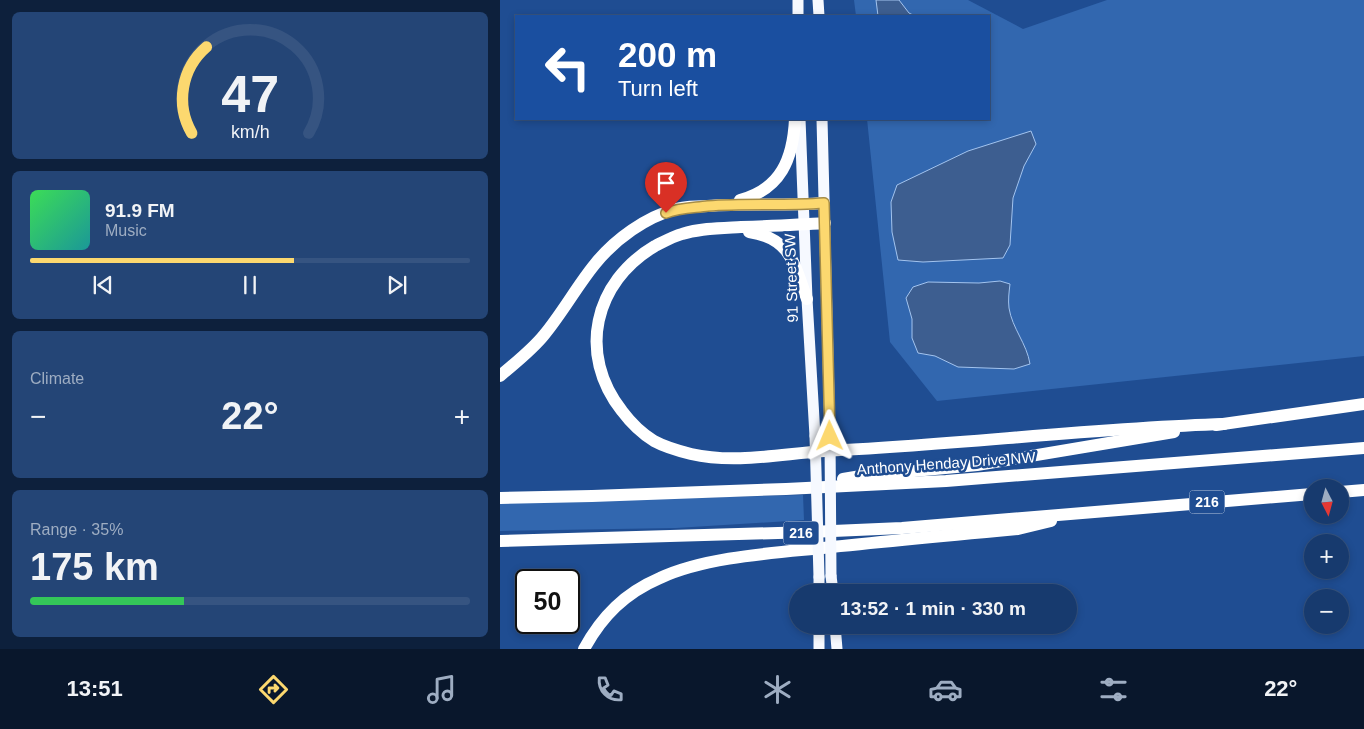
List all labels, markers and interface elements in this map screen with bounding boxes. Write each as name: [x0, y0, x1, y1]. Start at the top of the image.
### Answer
icon: left: [535, 35, 600, 100]
text: 200 m: [618, 35, 717, 74]
text: 47: [221, 65, 279, 123]
text: Turn left: [618, 76, 698, 101]
text: km/h: [231, 122, 269, 142]
pin: [645, 162, 687, 213]
icon: arrive: [652, 169, 680, 197]
text: 91.9 FM: [105, 200, 175, 221]
text: Music: [105, 222, 147, 239]
street label: 91 Street SW: [781, 232, 801, 323]
icon: previous: [89, 271, 117, 299]
icon: pause: [236, 271, 264, 299]
icon: next: [383, 271, 411, 299]
text: Climate: [30, 370, 84, 387]
text: 22°: [221, 395, 279, 437]
text: −: [30, 401, 46, 432]
text: +: [454, 401, 470, 432]
position arrow: [803, 409, 855, 461]
street label: Anthony Henday Drive NW: [856, 448, 1037, 478]
north arrow: [1304, 479, 1349, 524]
map controls: [1304, 479, 1349, 634]
road number: 216: [1190, 491, 1224, 514]
text: Range · 35%: [30, 521, 123, 538]
road number: 216: [784, 522, 818, 544]
button: +: [1304, 534, 1349, 579]
text: 175 km: [30, 546, 159, 588]
speed limit sign: 50: [515, 569, 580, 634]
button: −: [1304, 589, 1349, 634]
text: 13:52 · 1 min · 330 m: [840, 598, 1026, 619]
icon: directions: [256, 672, 291, 707]
icon: music: [424, 672, 459, 707]
icon: phone: [592, 672, 627, 707]
icon: climate: [760, 672, 795, 707]
icon: car: [928, 672, 963, 707]
icon: filters: [1096, 672, 1131, 707]
text: 13:51: [67, 676, 123, 701]
text: 22°: [1264, 676, 1297, 701]

